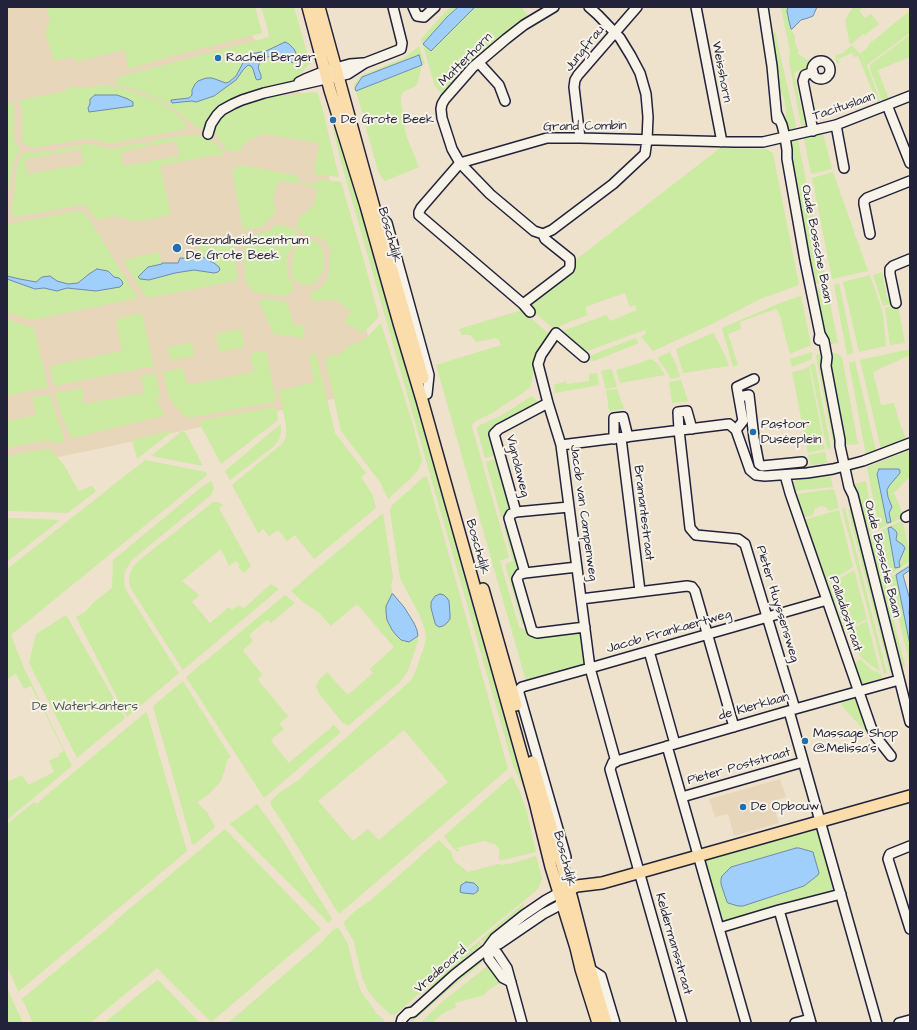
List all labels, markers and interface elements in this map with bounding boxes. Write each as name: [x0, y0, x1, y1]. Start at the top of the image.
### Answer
street label: Jungfrau: [562, 23, 608, 75]
street label: Matterhorn: [436, 30, 496, 90]
street label: Weisshorn: [707, 40, 735, 104]
place label: Rachel Berger: [226, 50, 315, 66]
marker: Rachel Berger: [213, 53, 223, 63]
street label: Tacituslaan: [811, 89, 877, 125]
place label: De Grote Beek: [341, 112, 434, 128]
marker: De Grote Beek: [328, 115, 338, 125]
street label: Grand Combin: [543, 118, 627, 136]
street label: Oude Bossche Baan: [797, 184, 835, 304]
street label: Boschdijk: [374, 206, 404, 264]
place label: Gezondheidscentrum De Grote Beek: [186, 233, 308, 264]
marker: Gezondheidscentrum De Grote Beek: [171, 242, 183, 254]
place label: Pastoor Duséeplein: [761, 417, 821, 448]
marker: Pastoor Duséeplein: [748, 427, 758, 437]
street label: Vignolaweg: [502, 433, 532, 499]
street label: Jacob van Campenweg: [566, 444, 600, 582]
street label: Bramantestraat: [629, 464, 657, 562]
street label: Oude Bossche Baan: [860, 499, 904, 619]
street label: Boschdijk: [462, 518, 492, 576]
street label: Pieter Huyssensweg: [752, 544, 802, 664]
street label: Palladiostraat: [825, 574, 865, 654]
street label: Jacob Frankaertweg: [605, 607, 733, 657]
street label: de Klerklaan: [717, 689, 791, 725]
park label: De Waterkanters: [32, 699, 138, 715]
place label: Massage Shop @Melissa's: [813, 726, 898, 757]
marker: Massage Shop @Melissa's: [800, 736, 810, 746]
street label: Pieter Poststraat: [686, 745, 792, 789]
place label: De Opbouw: [751, 799, 819, 815]
marker: De Opbouw: [738, 802, 748, 812]
street label: Boschdijk: [549, 830, 579, 888]
street label: Keldermansstraat: [651, 891, 695, 997]
street label: Vredeoord: [412, 943, 470, 997]

